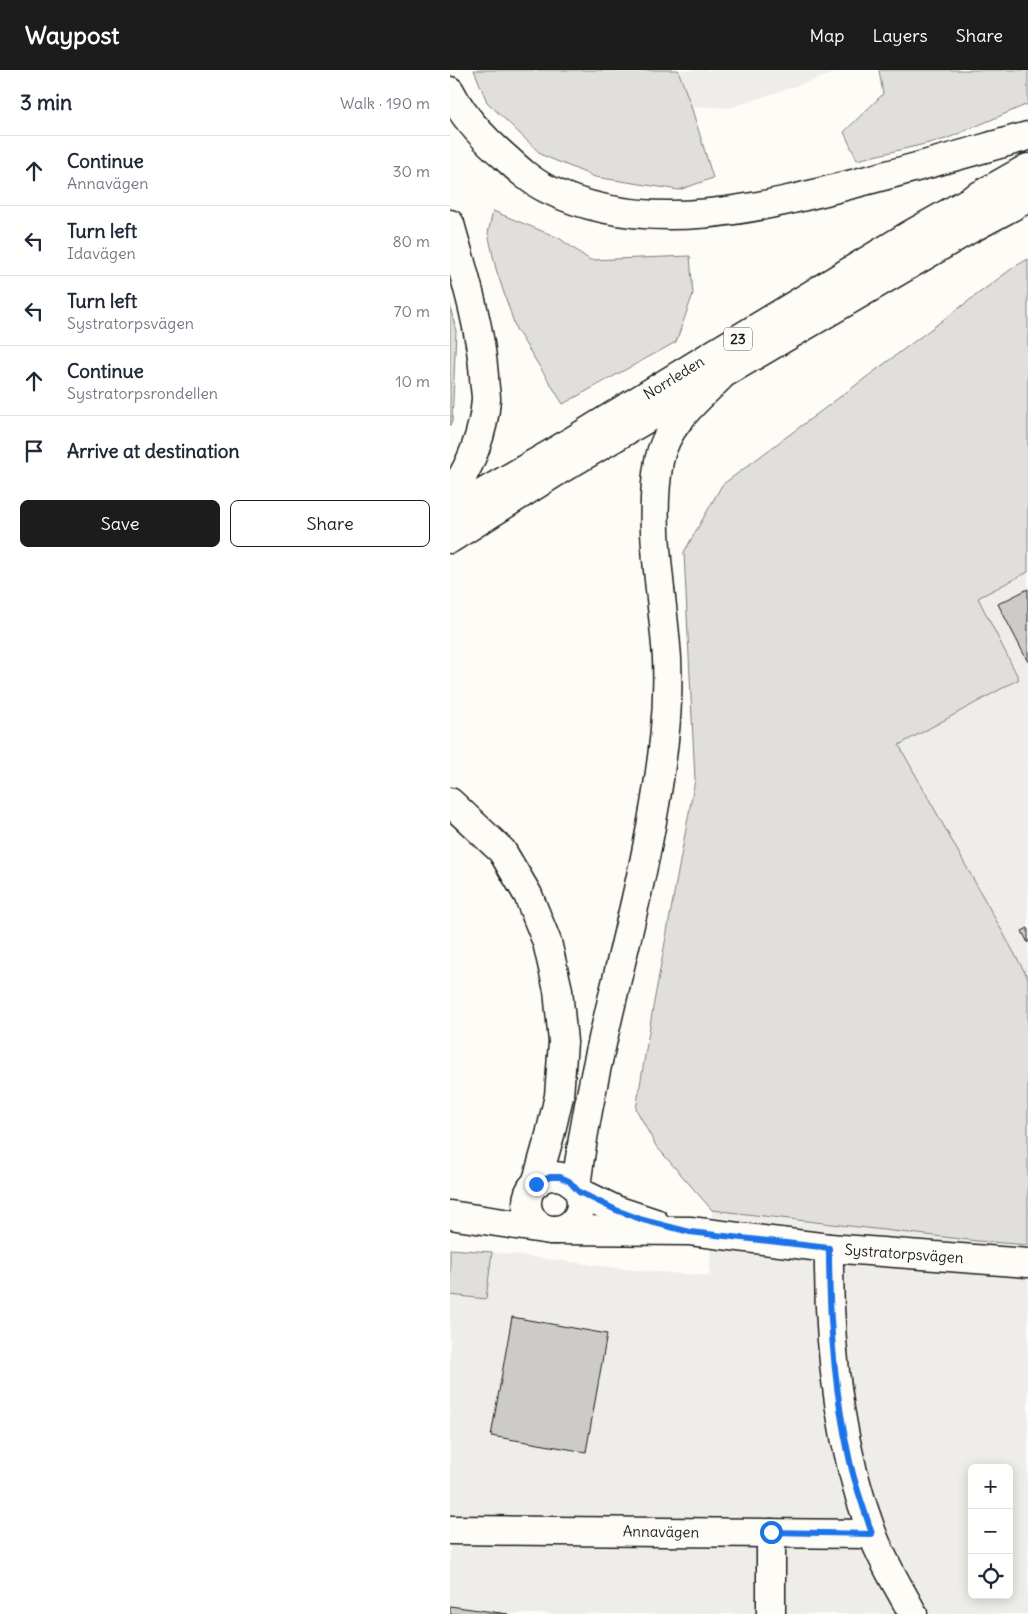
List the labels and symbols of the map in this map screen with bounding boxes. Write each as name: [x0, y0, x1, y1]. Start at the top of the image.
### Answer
road number: 23: [724, 328, 752, 350]
street label: Norrleden: [640, 351, 708, 404]
route end: [525, 1173, 548, 1196]
street label: Systratorpsvägen: [844, 1240, 964, 1267]
street label: Annavägen: [623, 1521, 700, 1542]
route start: [760, 1521, 783, 1544]

